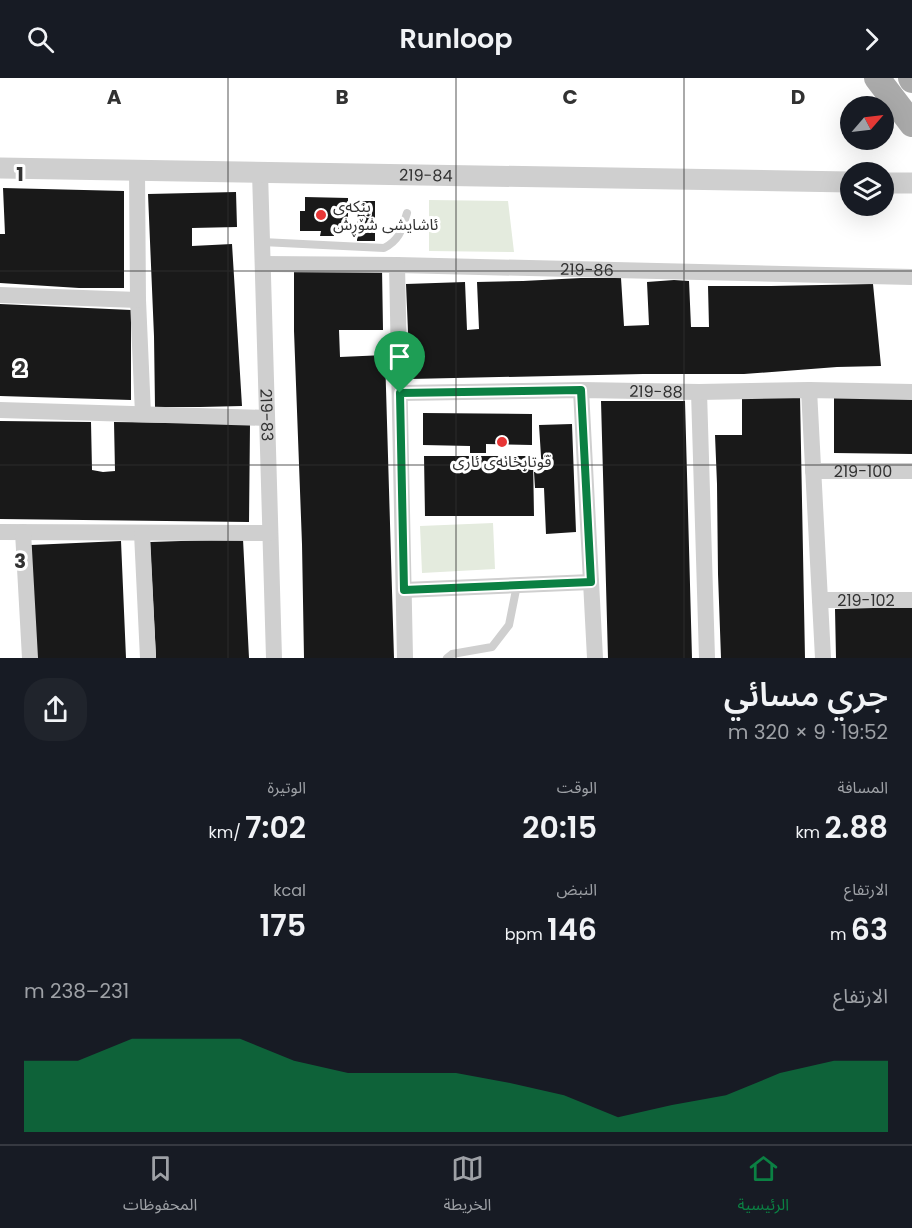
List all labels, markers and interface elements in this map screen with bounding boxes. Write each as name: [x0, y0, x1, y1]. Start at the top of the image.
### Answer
text: Runloop: [399, 20, 513, 57]
icon: search: [24, 23, 57, 56]
icon: forward: [855, 23, 888, 56]
text: A: [107, 83, 122, 111]
text: B: [335, 83, 349, 111]
text: C: [562, 83, 578, 111]
text: D: [791, 83, 805, 111]
north arrow: [840, 96, 894, 150]
map controls: [840, 96, 894, 216]
text: 1: [16, 160, 24, 188]
button: layers: [840, 162, 894, 216]
street label: 219-84: [399, 164, 453, 187]
place label: بنکەی ئاشایشی شۆڕش: [333, 195, 438, 238]
marker: بنکەی ئاشایشی شۆڕش: [314, 208, 328, 222]
street label: 219-86: [560, 258, 614, 282]
pin: [374, 331, 425, 393]
icon: arrive: [383, 340, 416, 373]
text: 2: [14, 354, 26, 382]
street label: 219-88: [629, 380, 683, 404]
street label: 219-83: [254, 388, 279, 442]
marker: قوتابخانەی ئاری: [495, 435, 509, 449]
place label: قوتابخانەی ئاری: [453, 450, 551, 473]
street label: 219-100: [834, 460, 892, 483]
text: 3: [14, 547, 26, 575]
street label: 219-102: [837, 589, 895, 612]
text: جري مسائي: [724, 671, 888, 718]
button: share: [24, 678, 87, 741]
text: 19:52 · 9 × 320 m: [728, 718, 888, 746]
text: الوتيرة: [268, 776, 306, 799]
text: الوقت: [557, 776, 597, 799]
text: المسافة: [838, 776, 888, 799]
text: 7:02: [245, 806, 306, 849]
text: 20:15: [522, 806, 597, 849]
text: 2.88: [824, 806, 888, 849]
text: /km: [208, 821, 245, 844]
text: km: [795, 821, 824, 844]
text: النبض: [556, 878, 597, 901]
text: الارتفاع: [844, 878, 888, 901]
text: kcal: [273, 879, 306, 902]
text: 175: [259, 904, 306, 947]
text: 146: [547, 908, 597, 951]
text: 63: [851, 908, 888, 951]
text: bpm: [505, 923, 547, 946]
text: m: [830, 923, 851, 946]
text: 231–238 m: [24, 977, 129, 1005]
text: الارتفاع: [833, 982, 888, 1010]
tab: المحفوظات: [123, 1152, 197, 1222]
tab: الخريطة: [443, 1152, 491, 1222]
tab: الرئيسية: [738, 1152, 789, 1222]

